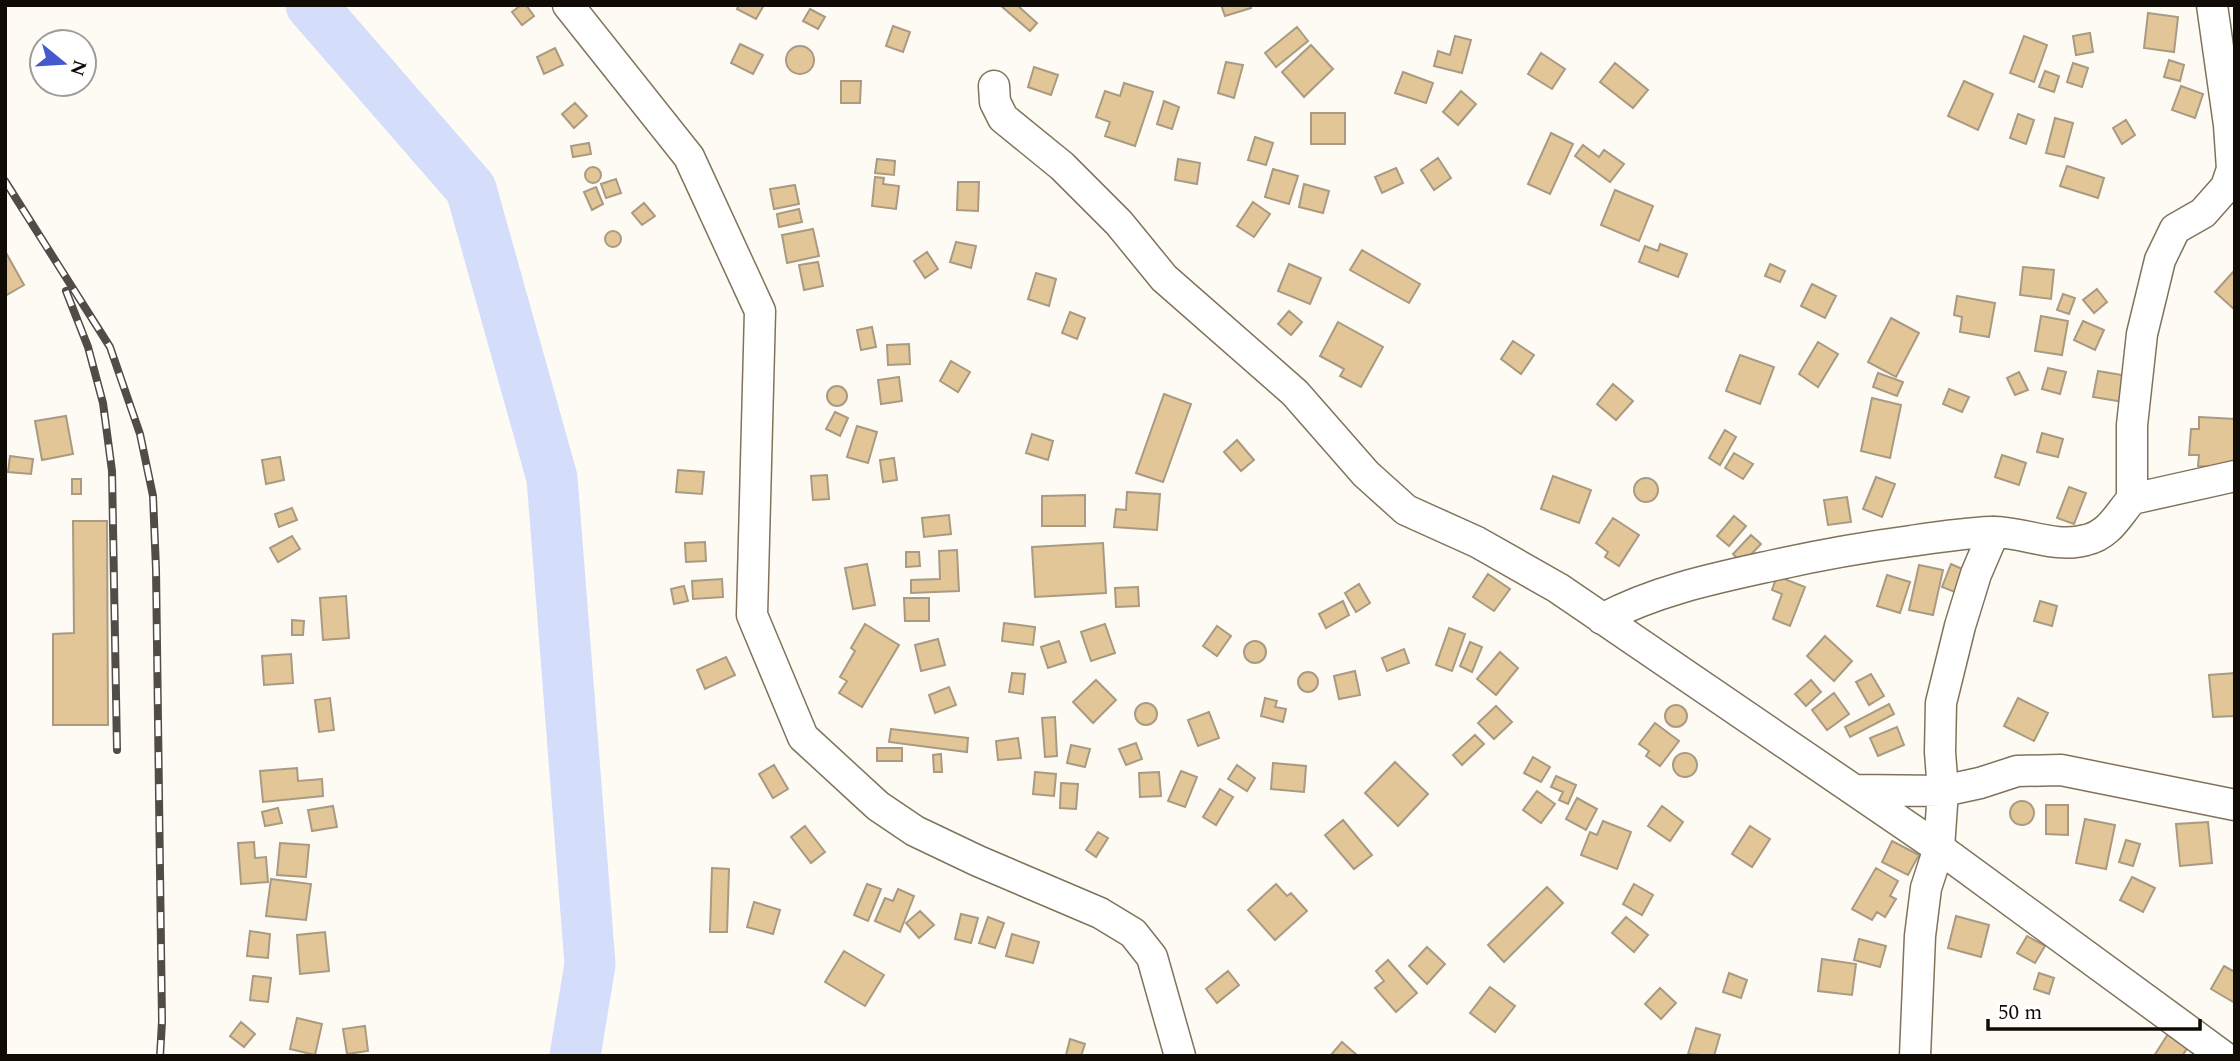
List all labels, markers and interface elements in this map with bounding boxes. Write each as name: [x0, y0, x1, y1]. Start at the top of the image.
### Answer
north arrow: [28, 28, 98, 98]
text: N: [62, 56, 94, 80]
scale bar: [1988, 988, 2200, 1032]
text: 50 m: [1998, 997, 2042, 1029]

